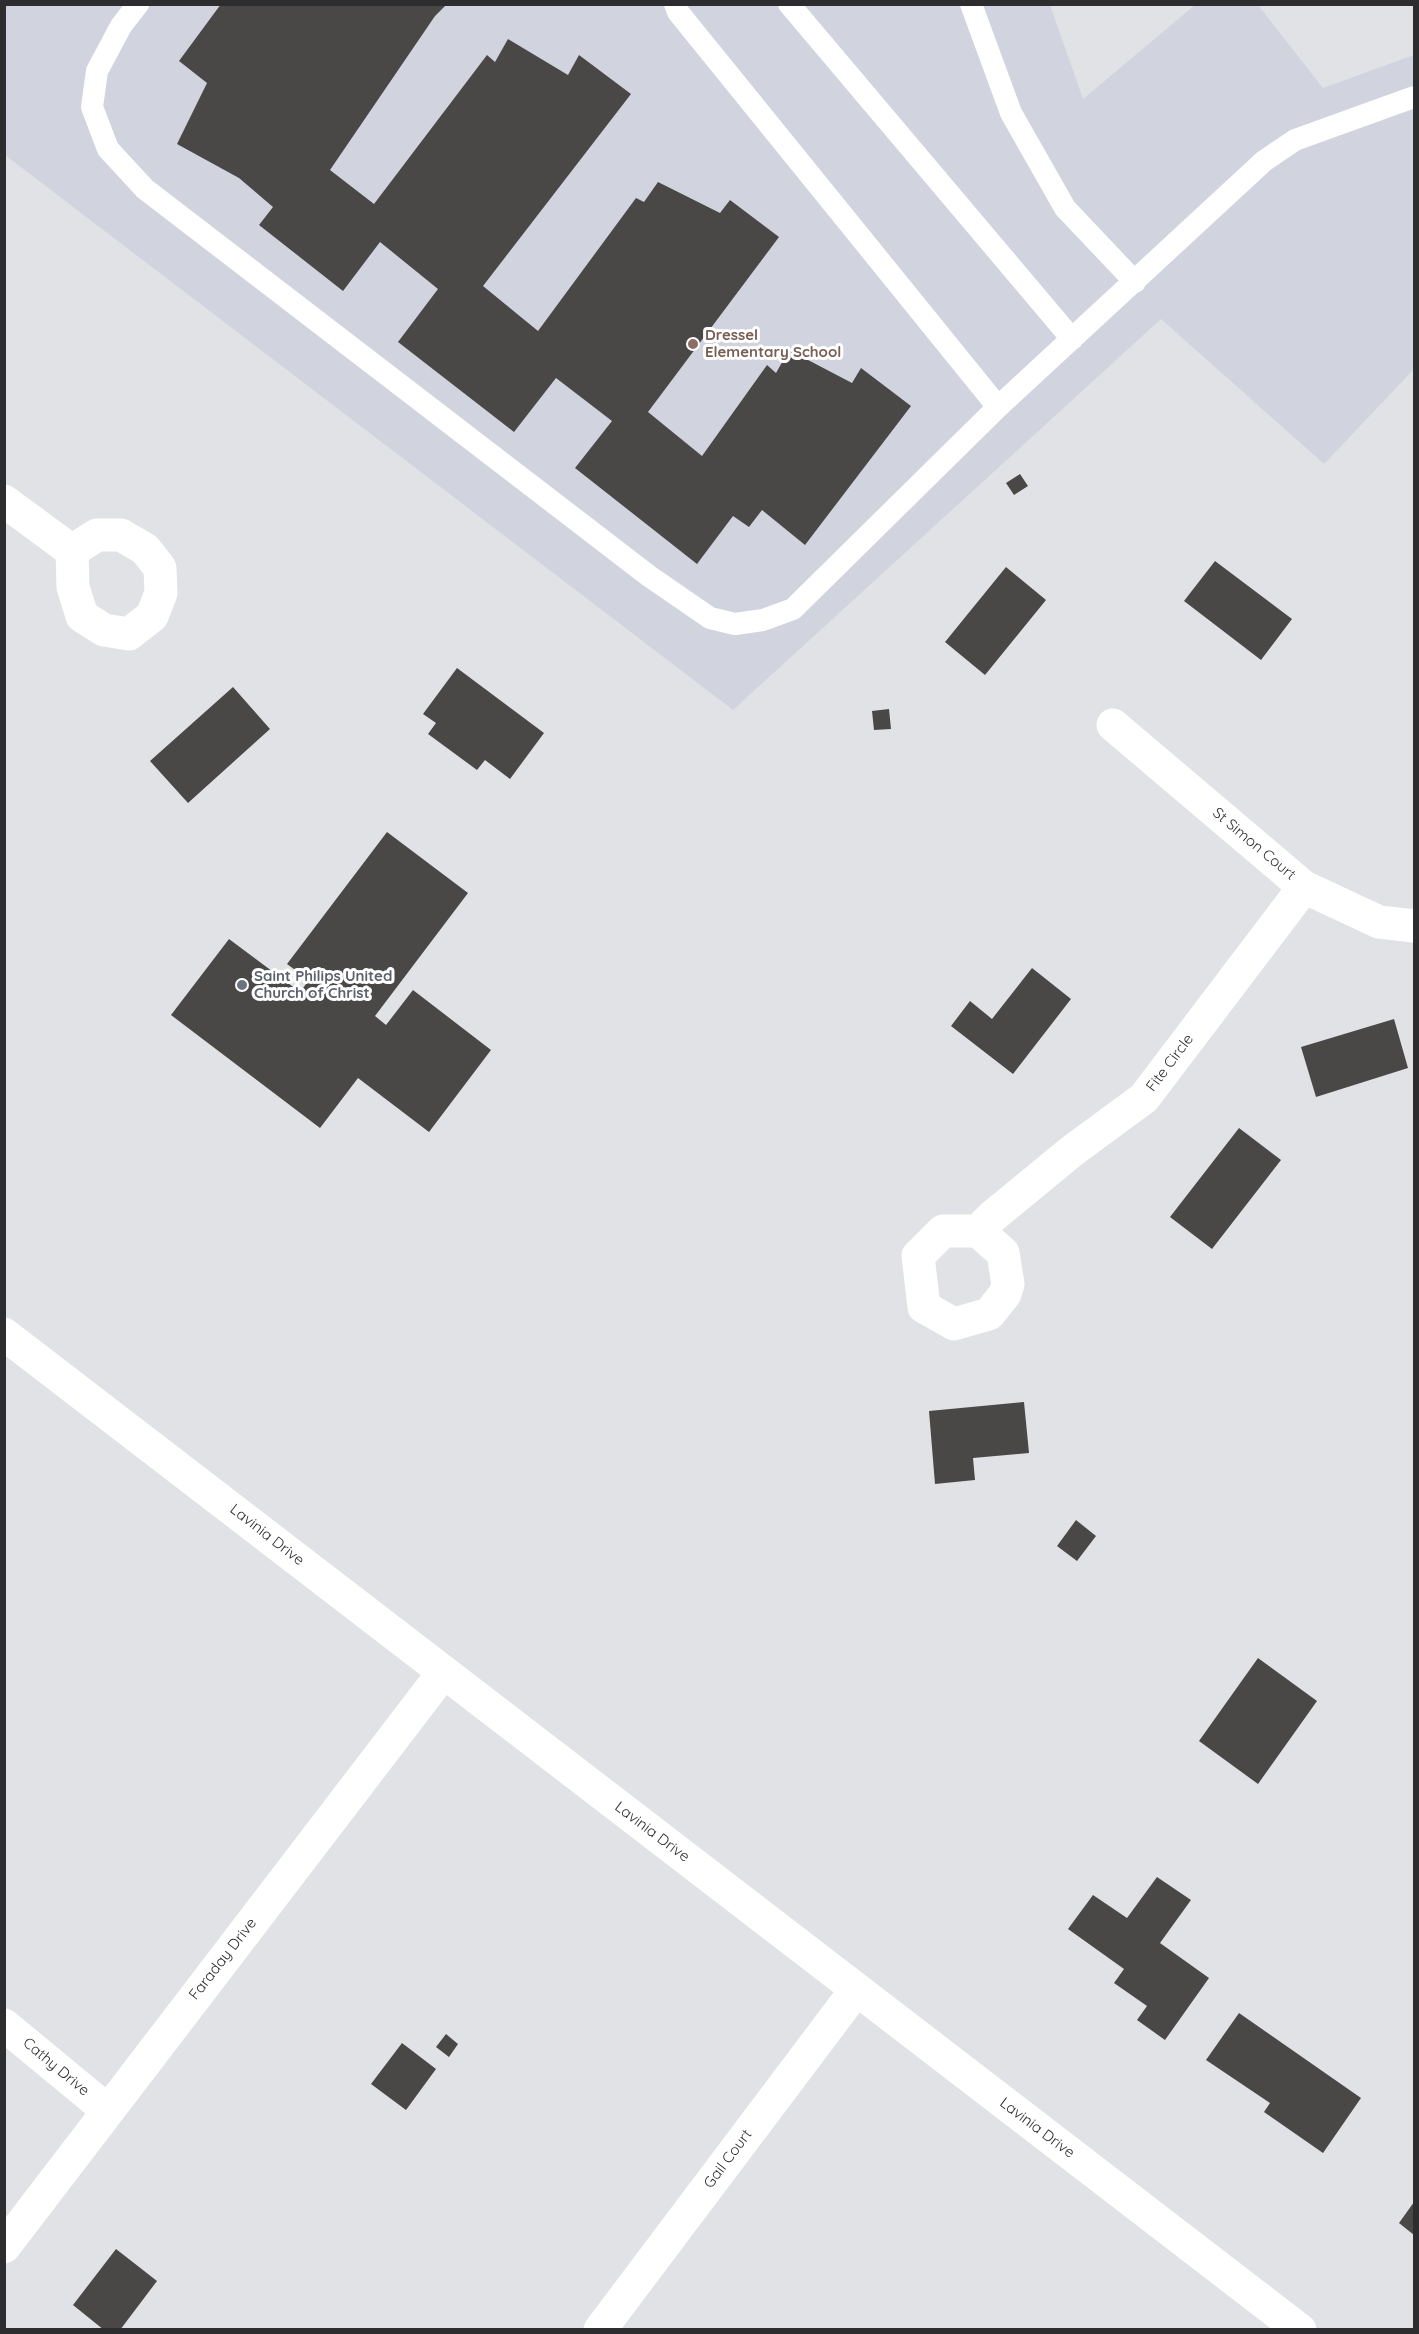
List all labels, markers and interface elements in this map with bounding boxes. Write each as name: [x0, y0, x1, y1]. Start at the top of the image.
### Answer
place label: Dressel Elementary School: [705, 326, 841, 361]
marker: Dressel Elementary School: [686, 337, 700, 351]
street label: St Simon Court: [1209, 804, 1299, 884]
place label: Saint Philips United Church of Christ: [254, 967, 392, 1002]
marker: Saint Philips United Church of Christ: [235, 978, 249, 992]
street label: Fite Circle: [1143, 1031, 1197, 1095]
street label: Lavinia Drive: [226, 1500, 308, 1570]
street label: Lavinia Drive: [611, 1798, 693, 1866]
street label: Faraday Drive: [185, 1915, 261, 2003]
street label: Cathy Drive: [19, 2034, 93, 2100]
street label: Lavinia Drive: [996, 2094, 1078, 2162]
street label: Gail Court: [700, 2126, 756, 2192]

